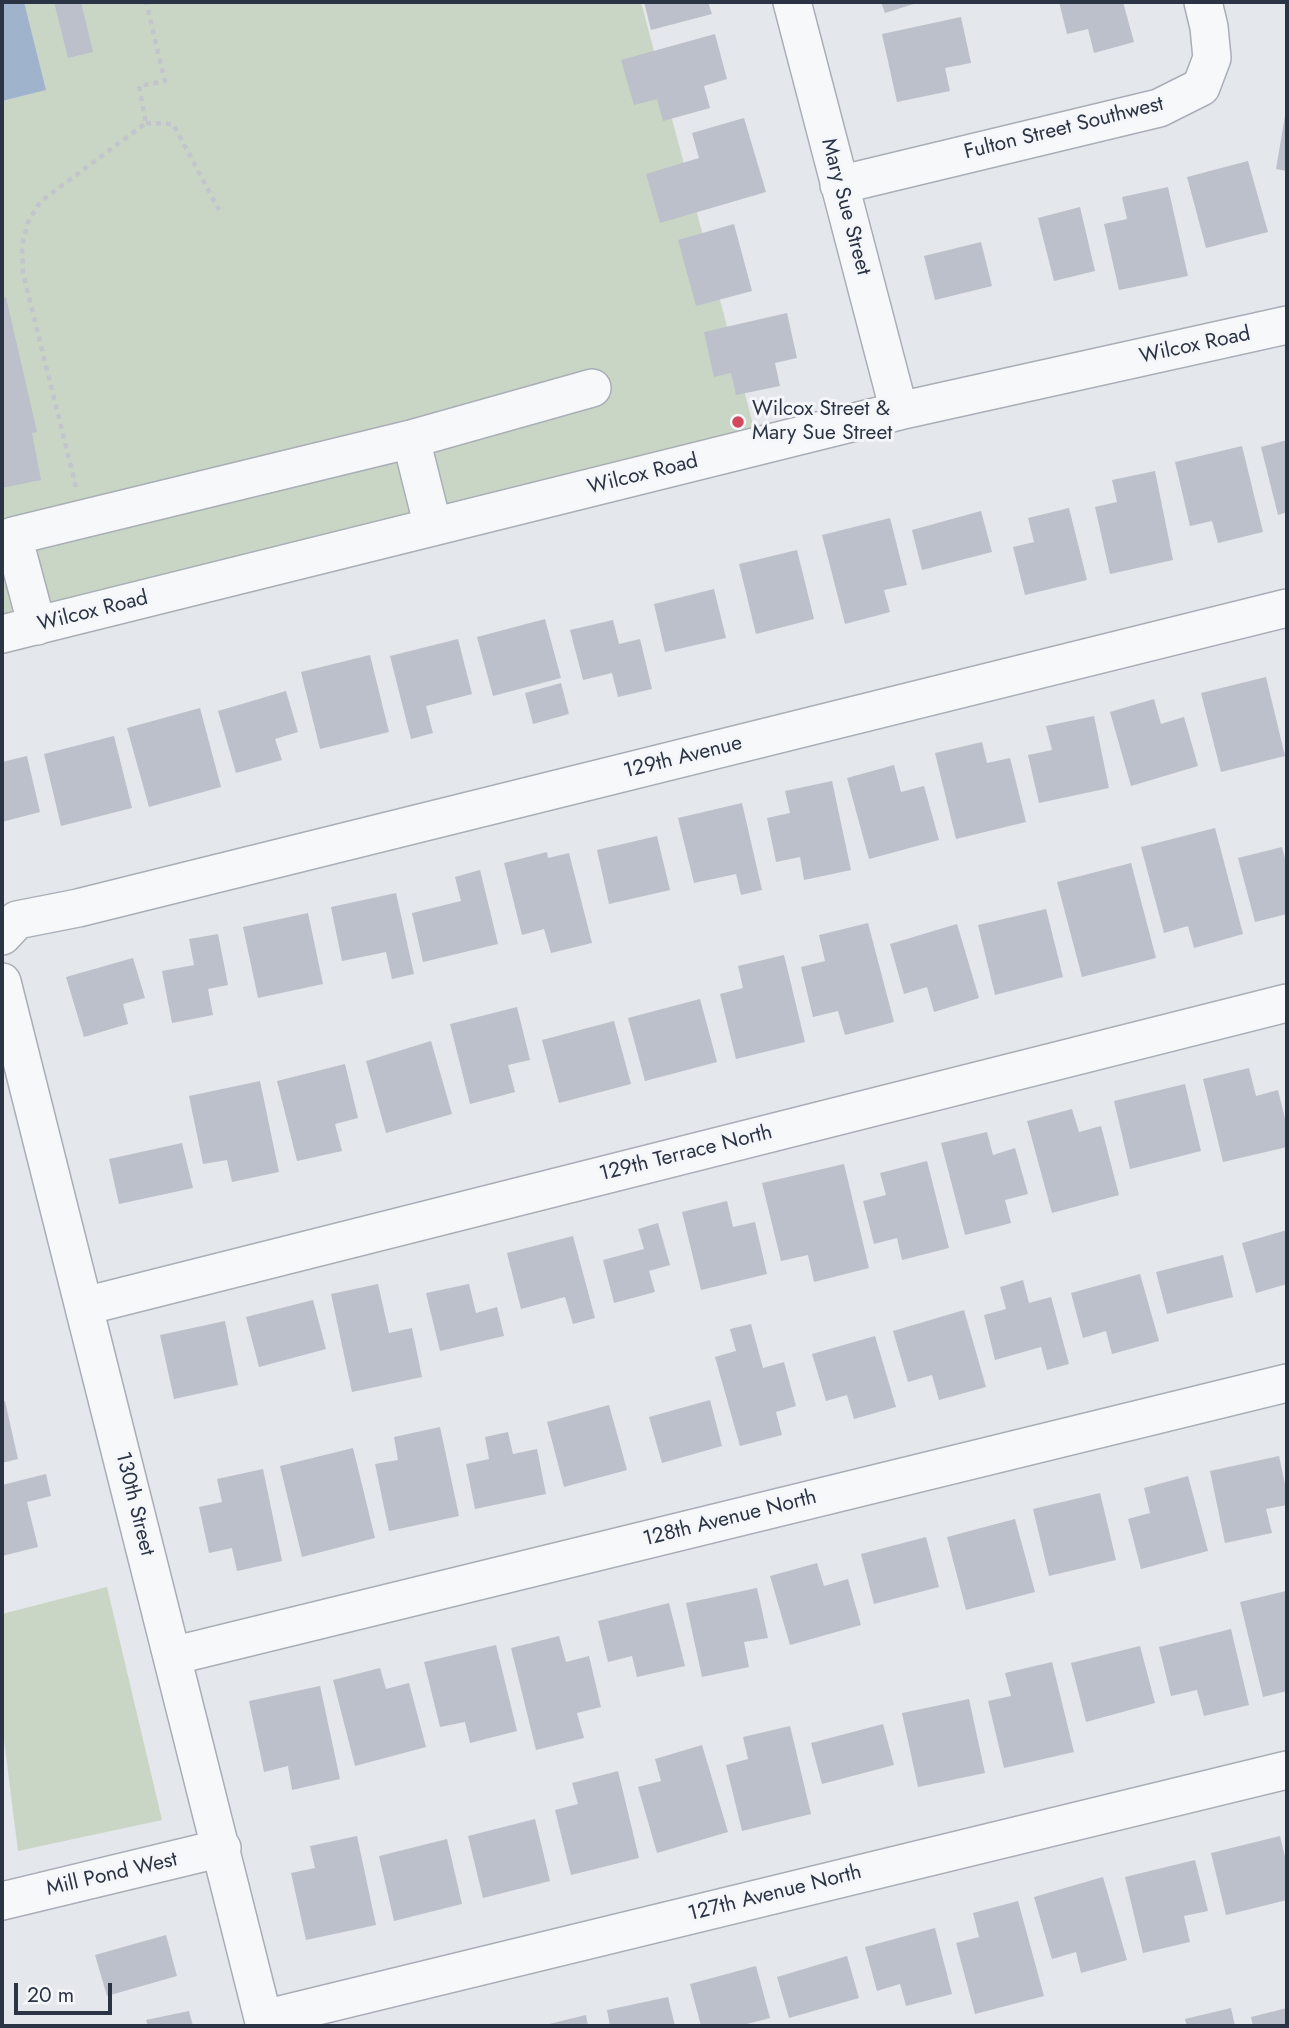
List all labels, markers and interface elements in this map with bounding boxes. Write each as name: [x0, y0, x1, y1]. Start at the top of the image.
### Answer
street label: Fulton Street Southwest: [962, 92, 1166, 166]
street label: Mary Sue Street: [815, 136, 875, 278]
street label: Wilcox Road: [1137, 322, 1253, 370]
place label: Wilcox Street & Mary Sue Street: [752, 397, 892, 447]
marker: Wilcox Street & Mary Sue Street: [730, 414, 746, 430]
street label: Wilcox Road: [585, 449, 701, 501]
street label: Wilcox Road: [35, 586, 151, 638]
street label: 129th Avenue: [621, 731, 745, 785]
street label: 129th Terrace North: [597, 1120, 775, 1188]
street label: 130th Street: [109, 1450, 159, 1558]
street label: 128th Avenue North: [641, 1485, 819, 1553]
street label: Mill Pond West: [44, 1848, 180, 1902]
street label: 127th Avenue North: [686, 1860, 864, 1928]
scale bar: [18, 1968, 116, 2012]
text: 20 m: [27, 1980, 74, 2010]

